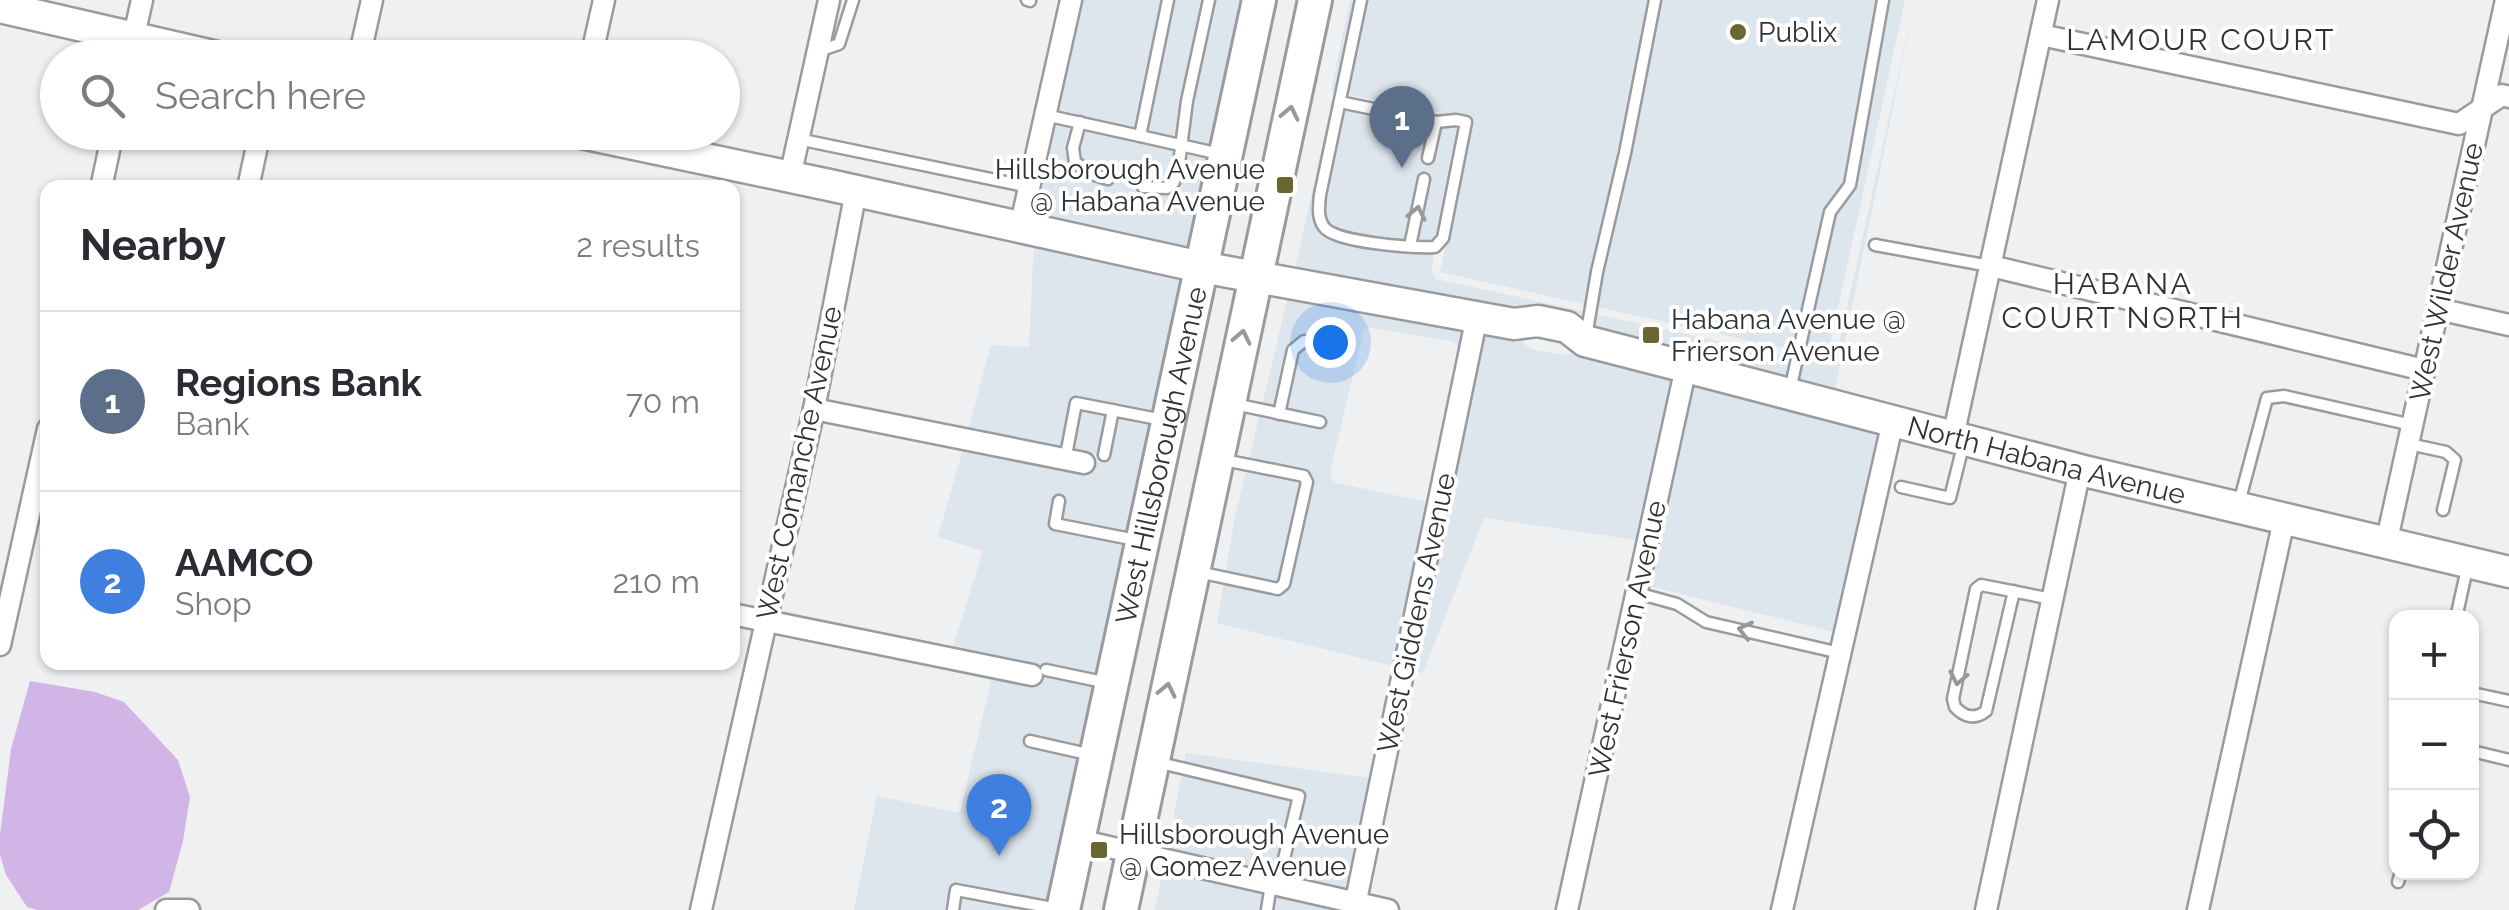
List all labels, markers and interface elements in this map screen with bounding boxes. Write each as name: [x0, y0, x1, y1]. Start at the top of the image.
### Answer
place label: Publix: [1758, 16, 1837, 49]
marker: Publix: [1727, 21, 1749, 43]
district label: LAMOUR COURT: [2066, 22, 2336, 57]
search box: [40, 40, 740, 150]
icon: search: [75, 68, 130, 123]
text: Search here: [155, 73, 366, 118]
pin: 1: [1370, 86, 1434, 168]
one-way arrow: [1279, 105, 1300, 122]
street label: West Wilder Avenue: [2403, 140, 2490, 404]
place label: Hillsborough Avenue @ Habana Avenue: [995, 153, 1265, 218]
marker: Hillsborough Avenue @ Habana Avenue: [1274, 174, 1296, 196]
one-way arrow: [1406, 204, 1427, 221]
text: Nearby: [80, 221, 226, 270]
text: 2 results: [576, 227, 700, 264]
district label: HABANA COURT NORTH: [2002, 266, 2244, 335]
street label: West Hillsborough Avenue: [1109, 284, 1214, 627]
street label: West Comanche Avenue: [750, 303, 849, 623]
place label: Habana Avenue @ Frierson Avenue: [1671, 303, 1906, 368]
your location: [1305, 317, 1356, 368]
marker: Habana Avenue @ Frierson Avenue: [1640, 324, 1662, 346]
one-way arrow: [1230, 329, 1251, 346]
text: Regions Bank: [175, 360, 422, 405]
text: 1: [105, 383, 120, 420]
text: 70 m: [626, 383, 700, 420]
text: Bank: [175, 405, 249, 442]
street label: North Habana Avenue: [1904, 410, 2189, 511]
street label: West Giddens Avenue: [1371, 470, 1462, 756]
street label: West Frierson Avenue: [1582, 497, 1673, 781]
text: AAMCO: [175, 540, 313, 585]
text: 2: [103, 563, 122, 600]
text: 210 m: [612, 563, 700, 600]
text: Shop: [175, 585, 252, 622]
map controls: [2389, 610, 2479, 880]
button: +: [2389, 610, 2479, 700]
one-way arrow: [1737, 621, 1754, 642]
one-way arrow: [1948, 669, 1969, 686]
one-way arrow: [1156, 681, 1177, 698]
button: −: [2389, 700, 2479, 790]
pin: 2: [966, 774, 1032, 856]
button: locate: [2389, 790, 2479, 880]
place label: Hillsborough Avenue @ Gomez Avenue: [1119, 818, 1389, 883]
marker: Hillsborough Avenue @ Gomez Avenue: [1088, 839, 1110, 861]

